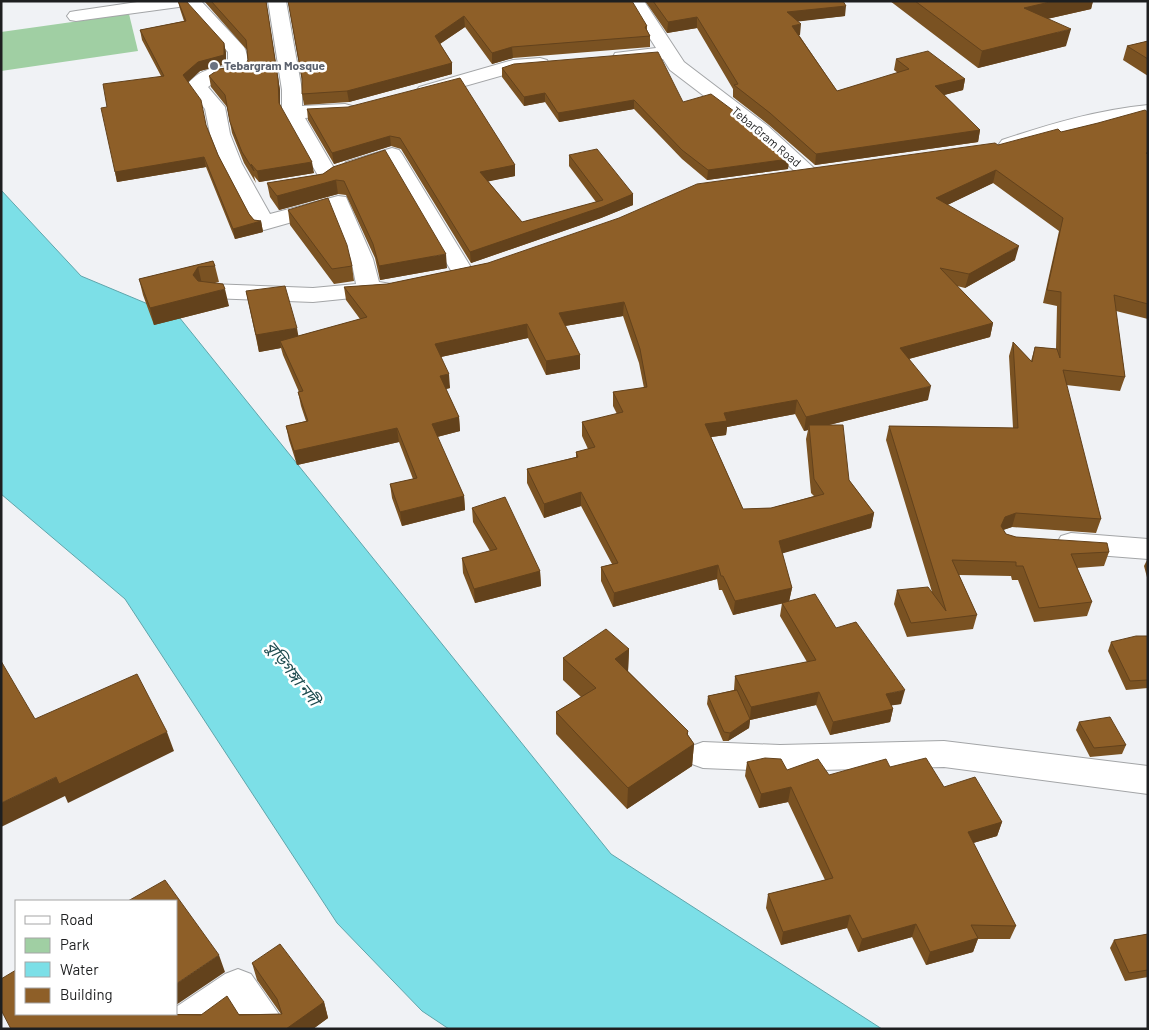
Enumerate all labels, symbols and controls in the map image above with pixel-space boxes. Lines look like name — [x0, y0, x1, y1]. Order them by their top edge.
place label: Tebargram Mosque — [224, 58, 326, 72]
marker: Tebargram Mosque — [208, 60, 220, 72]
street label: TebarGram Road — [729, 103, 804, 169]
water label: বুড়িগঙ্গা নদী — [262, 637, 326, 712]
legend — [15, 900, 178, 1015]
text: Road — [60, 910, 93, 928]
text: Park — [60, 935, 90, 953]
text: Water — [60, 960, 99, 978]
text: Building — [60, 985, 113, 1003]

